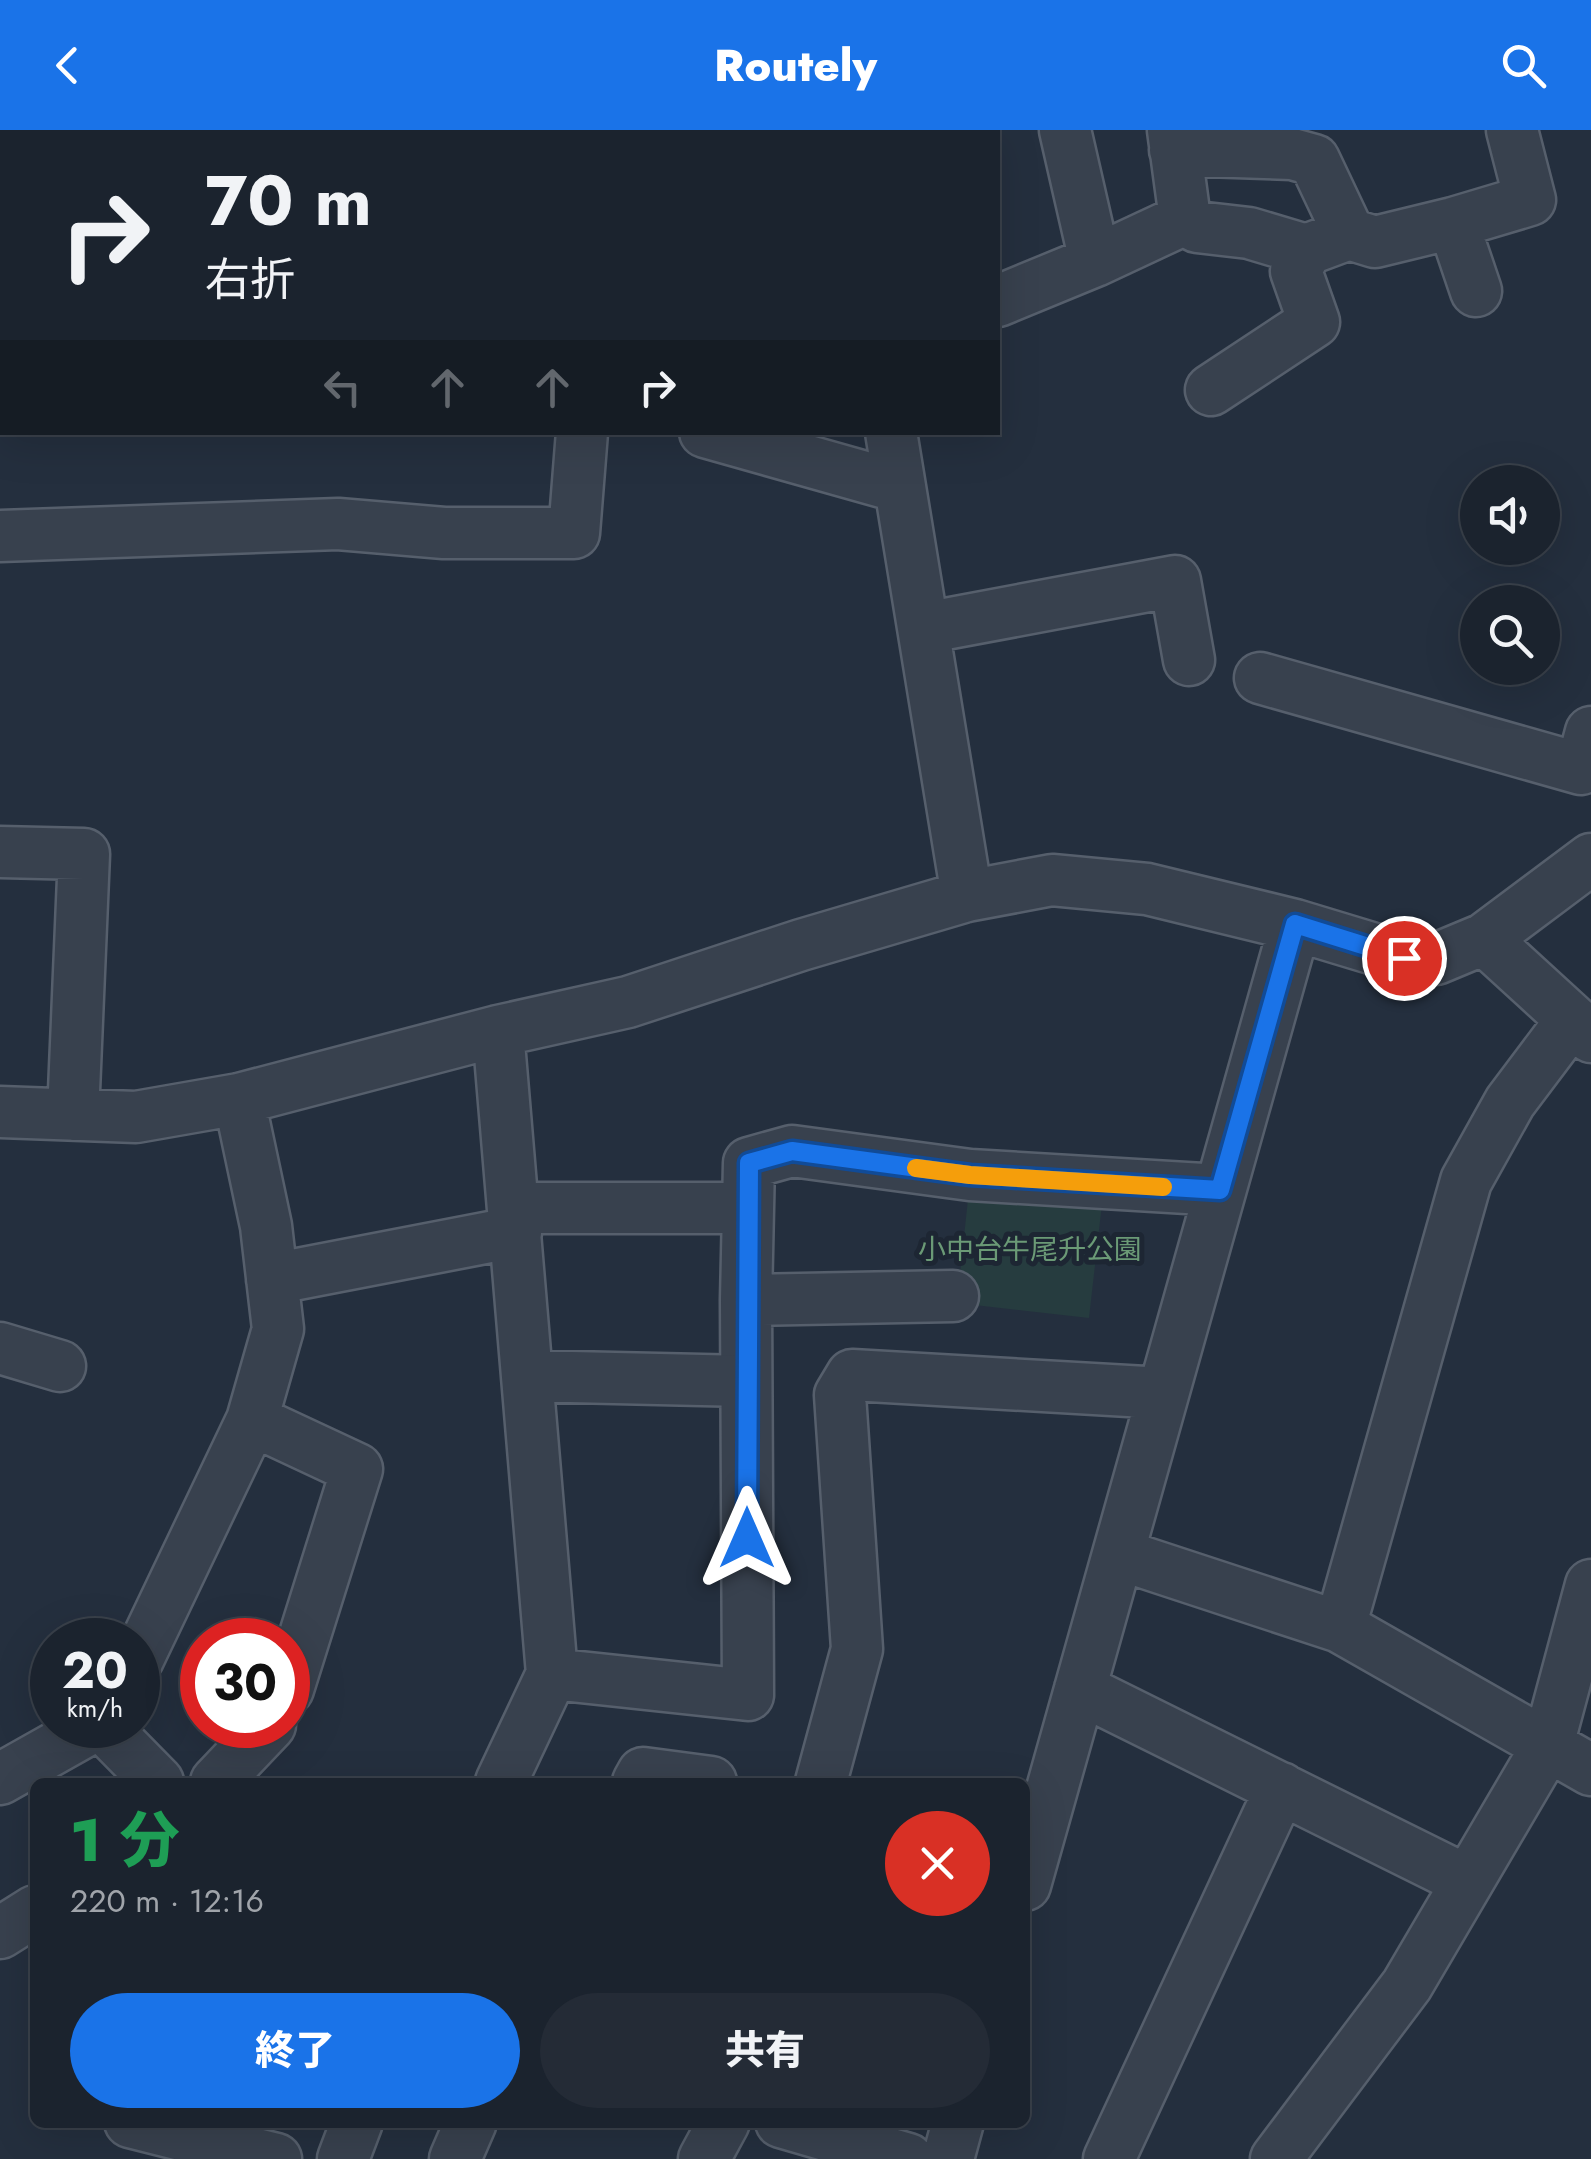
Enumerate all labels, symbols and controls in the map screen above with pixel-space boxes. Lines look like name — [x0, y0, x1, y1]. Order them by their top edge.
text: Routely — [714, 33, 877, 98]
icon: back — [40, 38, 95, 93]
icon: search — [1496, 38, 1551, 93]
text: 70 m — [205, 150, 372, 251]
icon: right — [40, 170, 170, 300]
text: 右折 — [205, 247, 295, 312]
icon: left — [315, 360, 370, 415]
icon: ahead — [420, 360, 475, 415]
icon: ahead — [525, 360, 580, 415]
icon: right — [630, 360, 685, 415]
map controls — [1460, 465, 1560, 685]
button: sound — [1460, 465, 1560, 565]
button: search — [1460, 585, 1560, 685]
pin — [1362, 916, 1447, 1001]
icon: arrive — [1377, 931, 1432, 986]
park label: 小中台牛尾升公園 — [918, 1229, 1142, 1270]
position arrow — [695, 1486, 799, 1590]
speed limit sign: 30 — [180, 1618, 310, 1748]
text: 20 — [62, 1634, 128, 1707]
text: km/h — [67, 1690, 123, 1726]
text: 1 分 — [70, 1797, 180, 1884]
button: close — [885, 1811, 990, 1916]
text: 220 m · 12:16 — [70, 1878, 264, 1924]
button: 終了 — [70, 1993, 520, 2108]
button: 共有 — [540, 1993, 990, 2108]

